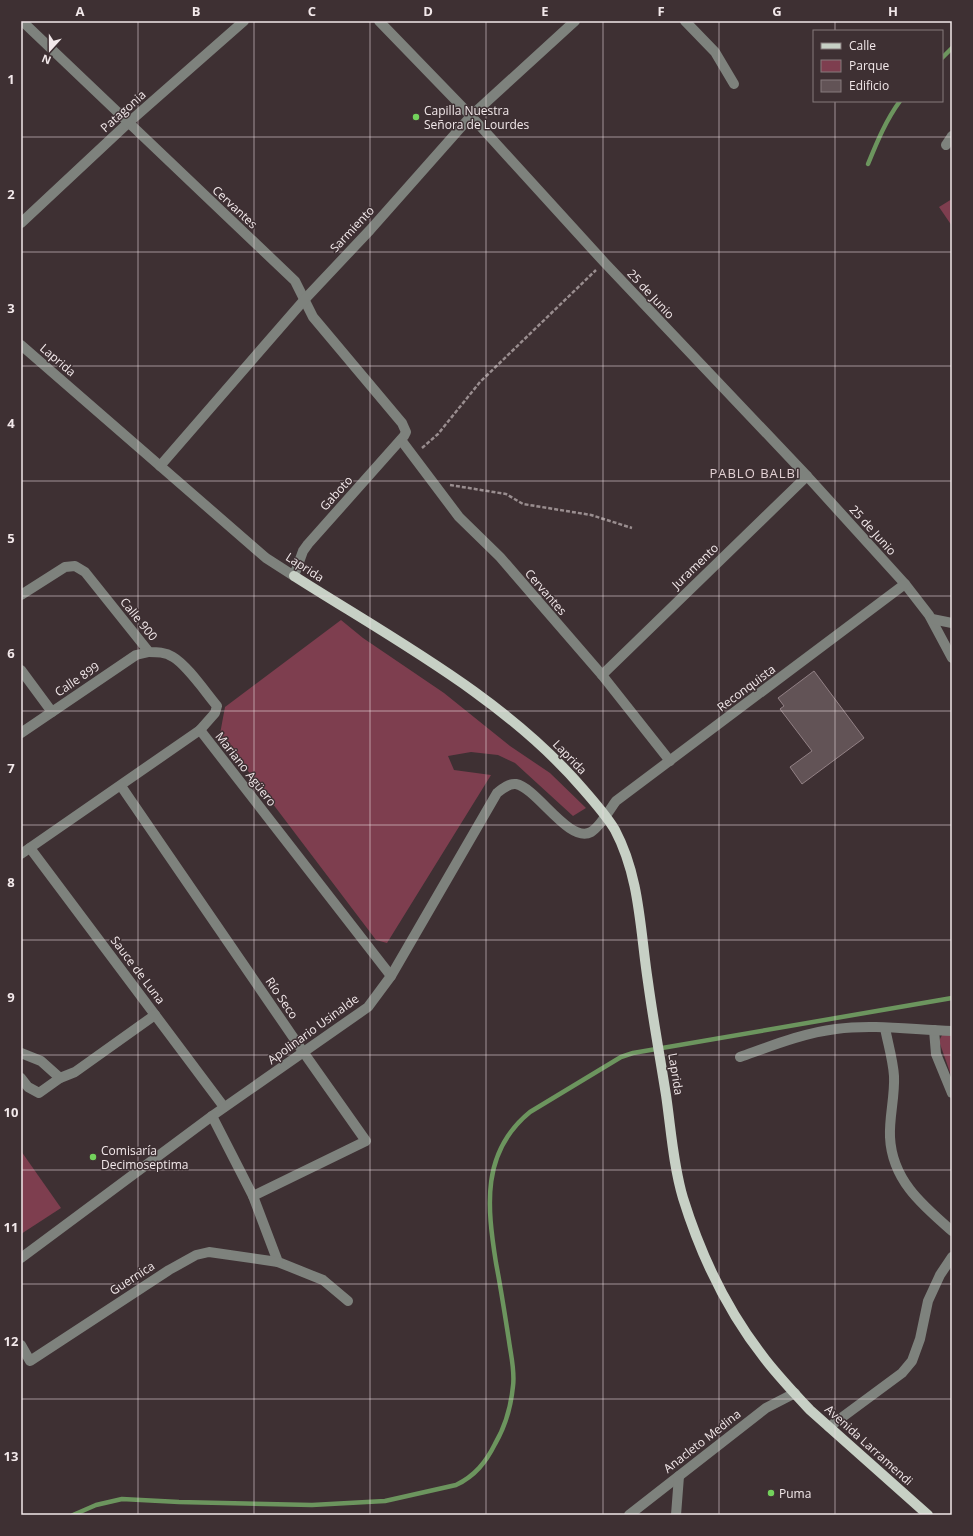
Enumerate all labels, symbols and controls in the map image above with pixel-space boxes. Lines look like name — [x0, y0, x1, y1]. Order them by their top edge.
text: A — [76, 2, 85, 20]
text: B — [192, 2, 201, 20]
text: C — [308, 2, 316, 20]
text: D — [423, 2, 433, 20]
text: E — [541, 2, 549, 20]
text: F — [657, 2, 665, 20]
text: G — [772, 2, 782, 20]
text: H — [888, 2, 898, 20]
north arrow — [30, 30, 70, 70]
legend — [813, 30, 943, 102]
text: Calle — [849, 37, 876, 54]
text: N — [39, 51, 53, 68]
text: Parque — [849, 57, 889, 74]
text: 1 — [7, 70, 15, 88]
text: Edificio — [849, 77, 889, 94]
street label: Patagonia — [97, 86, 149, 136]
place label: Capilla Nuestra Señora de Lourdes — [424, 102, 530, 133]
marker: Capilla Nuestra Señora de Lourdes — [411, 112, 421, 122]
street label: Cervantes — [209, 182, 261, 232]
text: 2 — [7, 185, 15, 203]
street label: Sarmiento — [326, 202, 378, 256]
street label: 25 de Junio — [624, 265, 678, 323]
text: 3 — [7, 299, 15, 317]
street label: Laprida — [36, 340, 80, 380]
text: 4 — [7, 414, 15, 432]
district label: PABLO BALBI — [709, 464, 801, 482]
street label: Gaboto — [316, 472, 356, 514]
street label: 25 de Junio — [846, 501, 900, 559]
text: 5 — [7, 529, 15, 547]
street label: Juramento — [667, 539, 722, 593]
street label: Laprida — [283, 548, 327, 586]
street label: Cervantes — [521, 565, 571, 619]
street label: Calle 900 — [116, 594, 162, 644]
text: 6 — [7, 644, 15, 662]
street label: Calle 899 — [51, 658, 103, 700]
street label: Reconquista — [713, 660, 779, 716]
street label: Mariano Agüero — [212, 728, 280, 810]
street label: Laprida — [549, 736, 591, 778]
text: 7 — [7, 759, 15, 777]
text: 8 — [7, 873, 15, 891]
street label: Sauce de Luna — [107, 933, 169, 1007]
street label: Río Seco — [262, 974, 302, 1022]
text: 9 — [7, 988, 15, 1006]
street label: Apolinario Usinalde — [264, 990, 362, 1068]
street label: Laprida — [664, 1052, 688, 1096]
text: 10 — [4, 1103, 18, 1121]
place label: Comisaría Decimoseptima — [101, 1142, 188, 1173]
marker: Comisaría Decimoseptima — [88, 1152, 98, 1162]
text: 11 — [4, 1218, 18, 1236]
street label: Guernica — [106, 1257, 158, 1299]
text: 12 — [4, 1332, 19, 1350]
street label: Avenida Larramendi — [821, 1401, 917, 1489]
street label: Anacleto Medina — [660, 1405, 744, 1477]
text: 13 — [4, 1447, 18, 1465]
place label: Puma — [779, 1485, 811, 1502]
marker: Puma — [766, 1488, 776, 1498]

